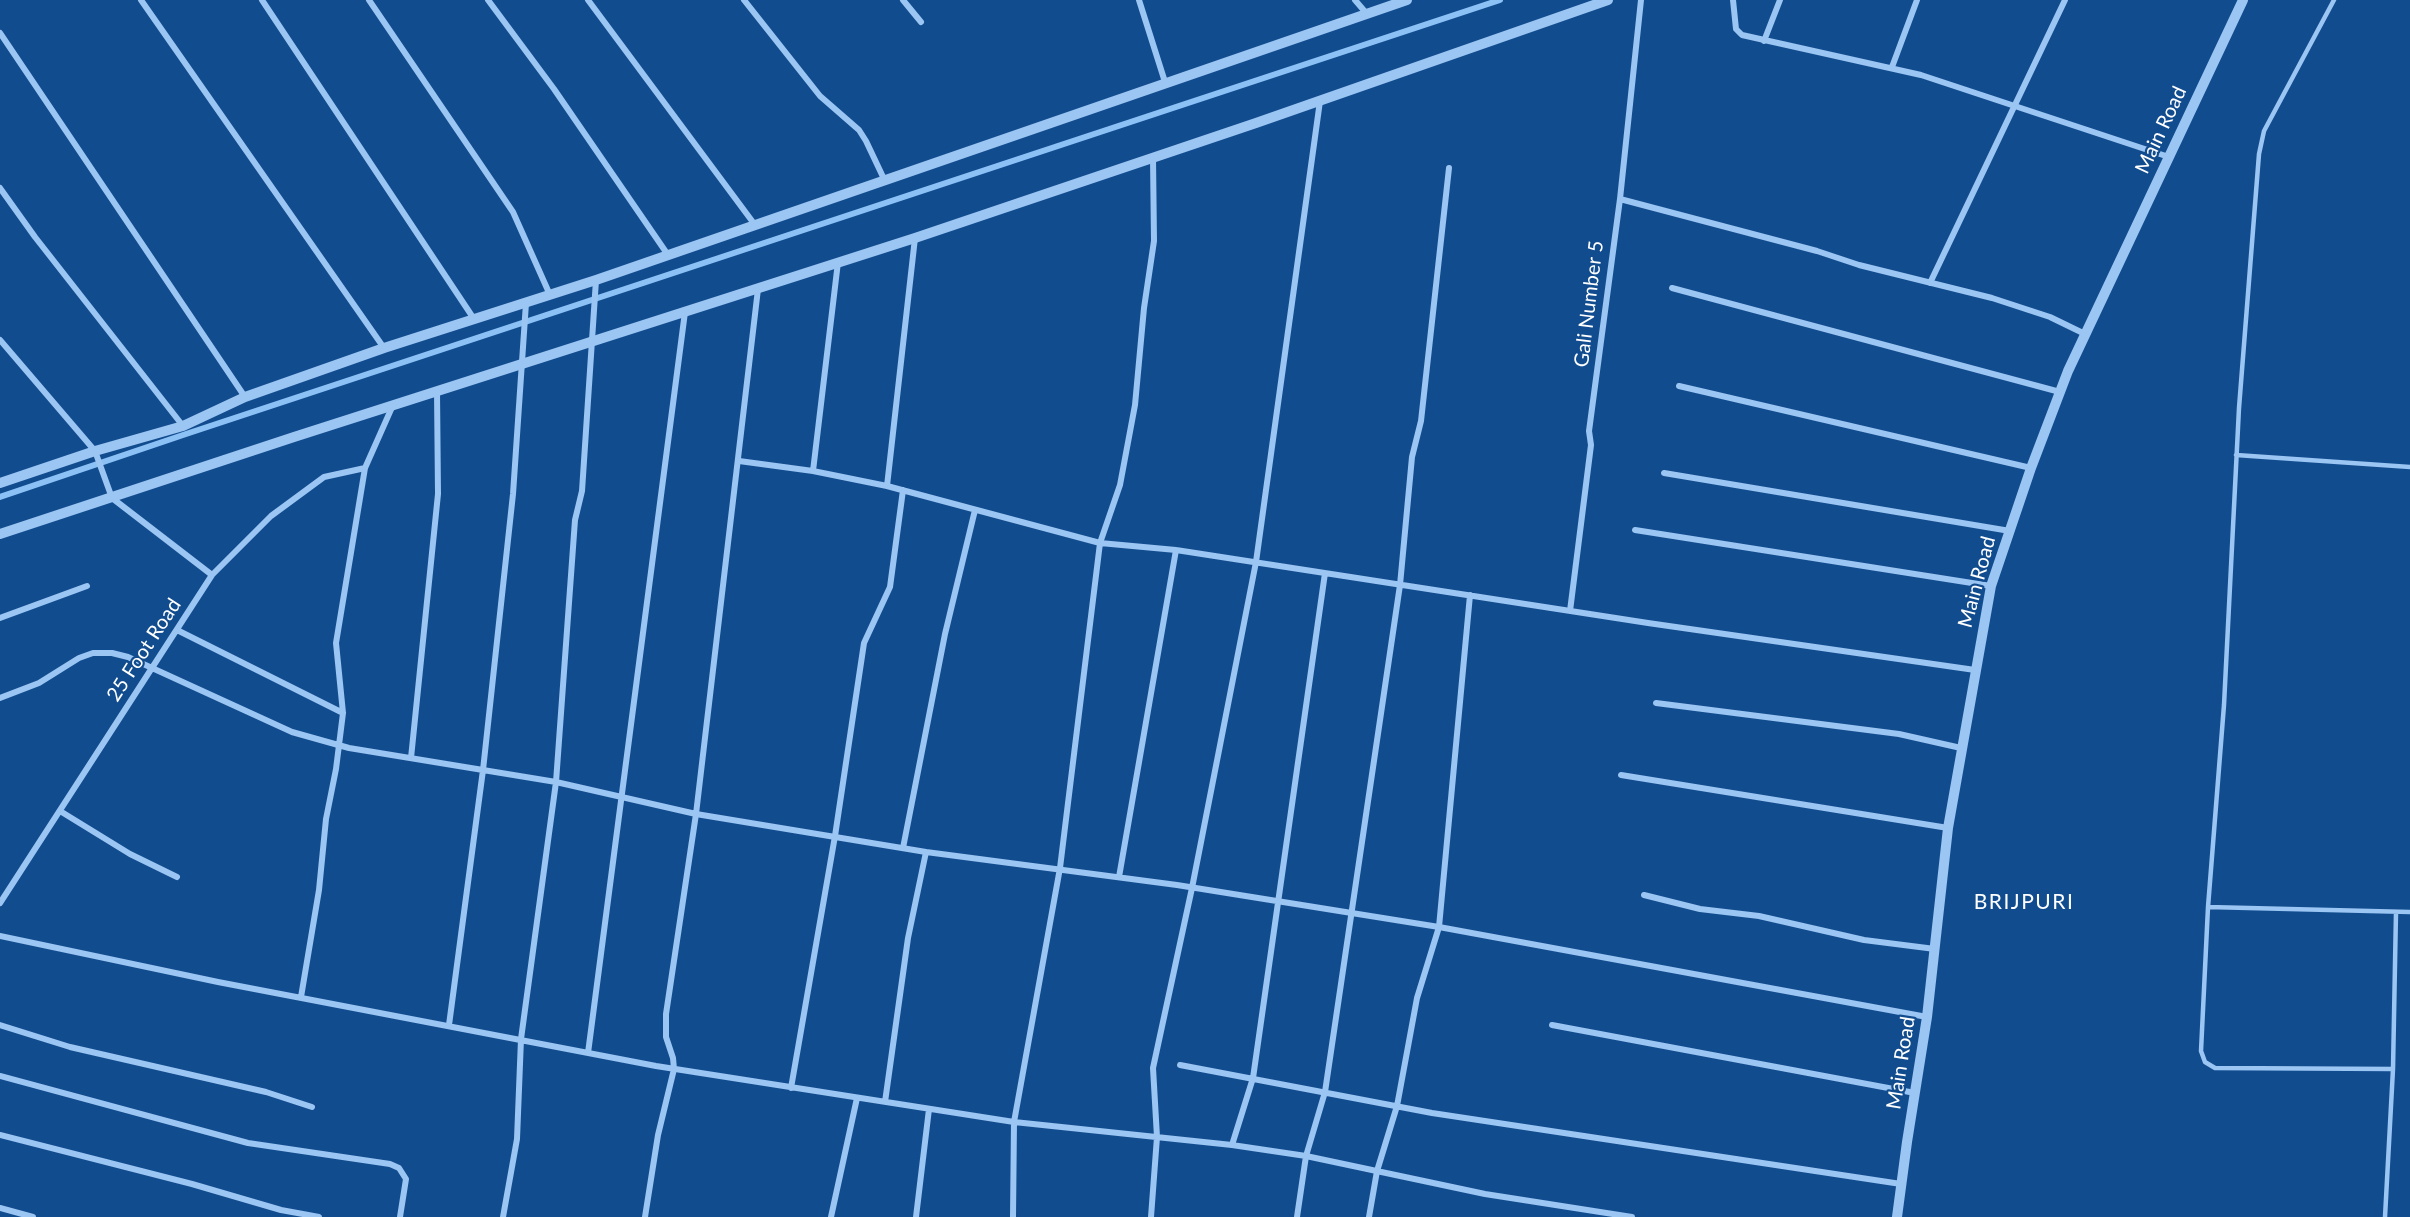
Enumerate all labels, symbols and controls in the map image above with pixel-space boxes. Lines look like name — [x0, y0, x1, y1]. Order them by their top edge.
street label: Main Road — [2130, 82, 2192, 178]
street label: Gali Number 5 — [1569, 239, 1609, 369]
street label: Main Road — [1953, 534, 2001, 630]
street label: 25 Foot Road — [102, 594, 186, 706]
district label: BRIJPURI — [1974, 889, 2074, 915]
street label: Main Road — [1882, 1015, 1920, 1111]

